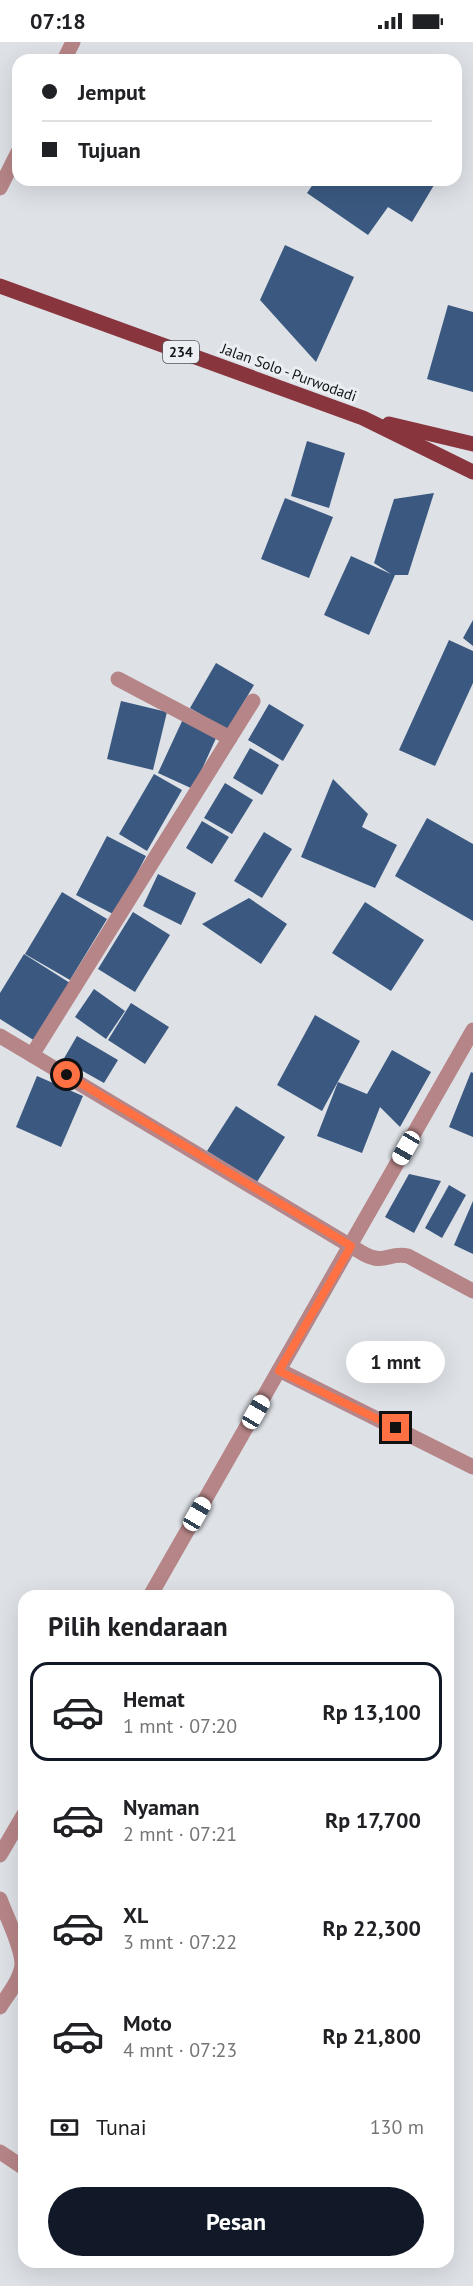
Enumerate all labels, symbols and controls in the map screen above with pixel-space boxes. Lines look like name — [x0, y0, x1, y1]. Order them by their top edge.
text: 07:18 — [30, 7, 86, 35]
text: Jemput — [78, 78, 146, 106]
text: Tujuan — [78, 136, 141, 164]
street label: Jalan Solo - Purwodadi — [218, 338, 359, 405]
road number: 234 — [163, 341, 199, 363]
route start — [53, 1061, 80, 1088]
car — [389, 1128, 423, 1168]
callout: 1 mnt — [346, 1341, 446, 1383]
text: 1 mnt — [370, 1349, 421, 1375]
car — [239, 1392, 273, 1432]
route end — [382, 1414, 409, 1441]
car — [180, 1494, 214, 1534]
text: Pilih kendaraan — [48, 1609, 228, 1643]
icon: car — [51, 1685, 105, 1739]
text: Hemat — [123, 1685, 185, 1713]
text: Rp 13,100 — [322, 1698, 421, 1726]
text: 1 mnt · 07:20 — [123, 1713, 237, 1739]
icon: car — [51, 1793, 105, 1847]
text: Nyaman — [123, 1793, 200, 1821]
text: Rp 17,700 — [325, 1806, 421, 1834]
text: 2 mnt · 07:21 — [123, 1821, 237, 1847]
icon: car — [51, 1901, 105, 1955]
text: XL — [123, 1901, 148, 1929]
text: Rp 22,300 — [322, 1914, 421, 1942]
text: 3 mnt · 07:22 — [123, 1929, 237, 1955]
icon: car — [51, 2009, 105, 2063]
text: Moto — [123, 2009, 172, 2037]
text: Rp 21,800 — [322, 2022, 421, 2050]
text: 4 mnt · 07:23 — [123, 2037, 237, 2063]
icon: cash — [48, 2111, 81, 2144]
text: Tunai — [96, 2113, 147, 2141]
text: 130 m — [370, 2114, 424, 2140]
button: Pesan — [48, 2187, 424, 2256]

